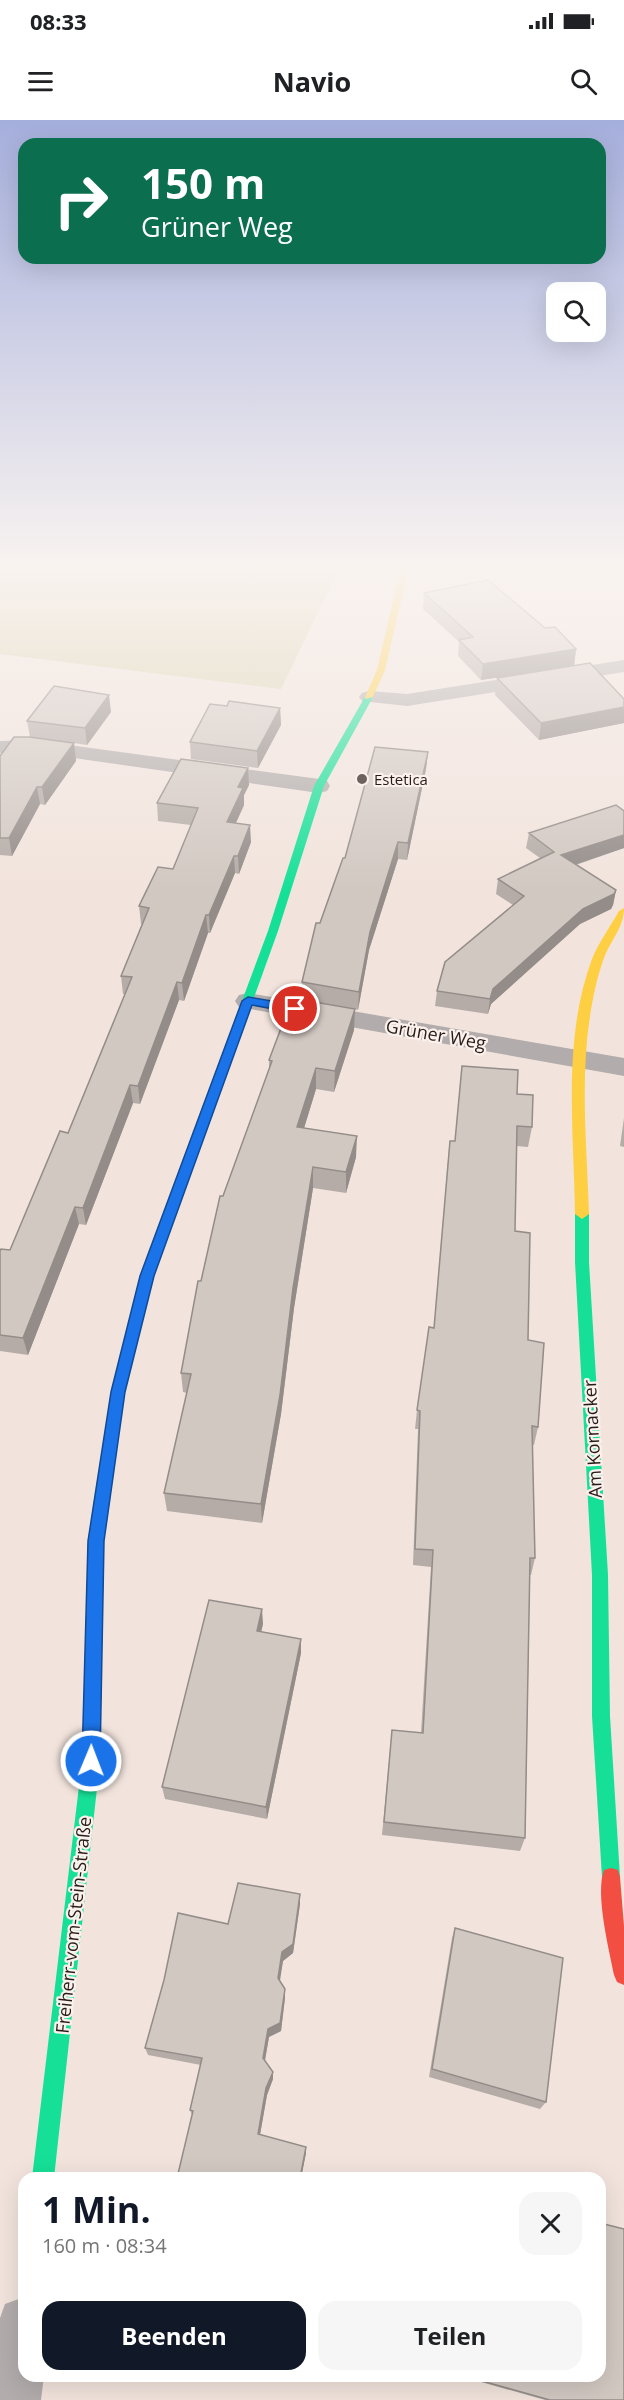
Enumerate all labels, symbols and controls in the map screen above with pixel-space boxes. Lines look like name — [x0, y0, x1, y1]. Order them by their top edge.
text: 08:33 — [30, 6, 87, 36]
text: Navio — [273, 63, 351, 100]
icon: menu — [24, 65, 57, 98]
icon: search — [567, 65, 600, 98]
text: 150 m — [141, 154, 265, 211]
icon: right — [42, 162, 120, 240]
text: Grüner Weg — [141, 208, 293, 245]
map controls — [546, 282, 606, 342]
button: search — [546, 282, 606, 342]
place label: Estetica — [374, 769, 428, 789]
marker: Estetica — [355, 772, 369, 786]
pin — [269, 983, 320, 1034]
icon: arrive — [278, 992, 311, 1025]
street label: Grüner Weg — [384, 1013, 488, 1055]
street label: Am Kornacker — [577, 1379, 607, 1499]
position arrow — [59, 1729, 123, 1793]
street label: Freiherr-vom-Stein-Straße — [50, 1815, 96, 2035]
text: 1 Min. — [42, 2185, 151, 2234]
button: close — [519, 2192, 582, 2255]
text: 160 m · 08:34 — [42, 2232, 167, 2259]
button: Beenden — [42, 2301, 306, 2370]
button: Teilen — [318, 2301, 582, 2370]

